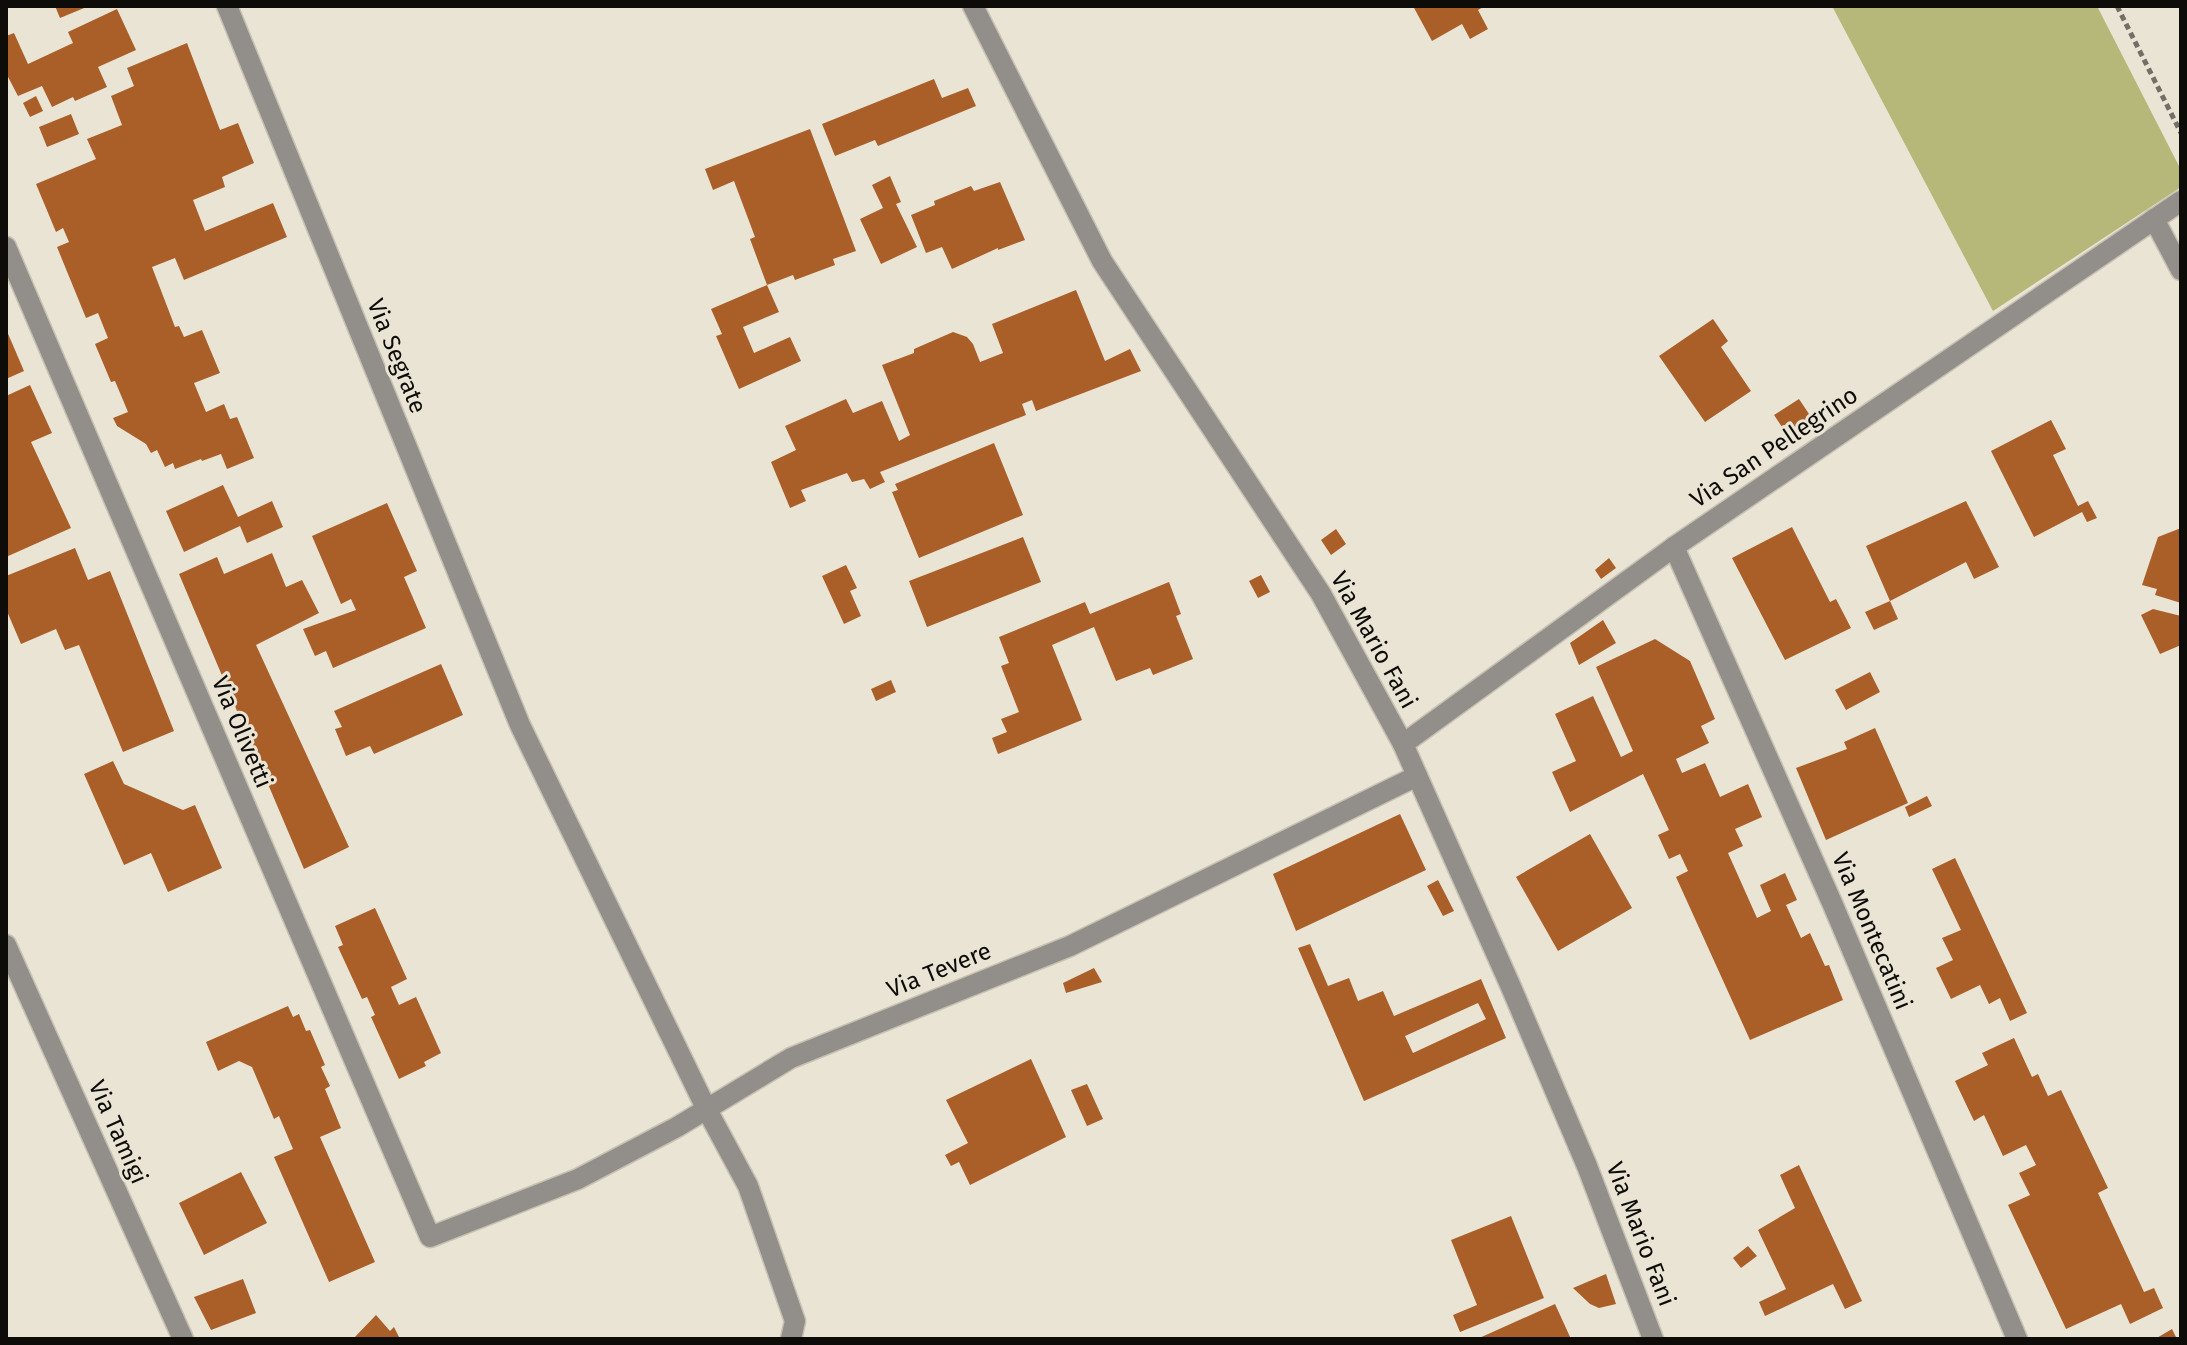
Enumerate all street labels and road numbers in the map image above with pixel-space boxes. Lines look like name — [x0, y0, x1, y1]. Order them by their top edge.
street label: Via Segrate — [361, 295, 433, 417]
street label: Via San Pellegrino — [1685, 381, 1863, 513]
street label: Via Mario Fani — [1325, 567, 1423, 713]
street label: Via Olivetti — [206, 672, 278, 792]
street label: Via Montecatini — [1826, 848, 1918, 1014]
street label: Via Tevere — [883, 936, 995, 1004]
street label: Via Tamigi — [83, 1076, 153, 1188]
street label: Via Mario Fani — [1601, 1158, 1681, 1310]

